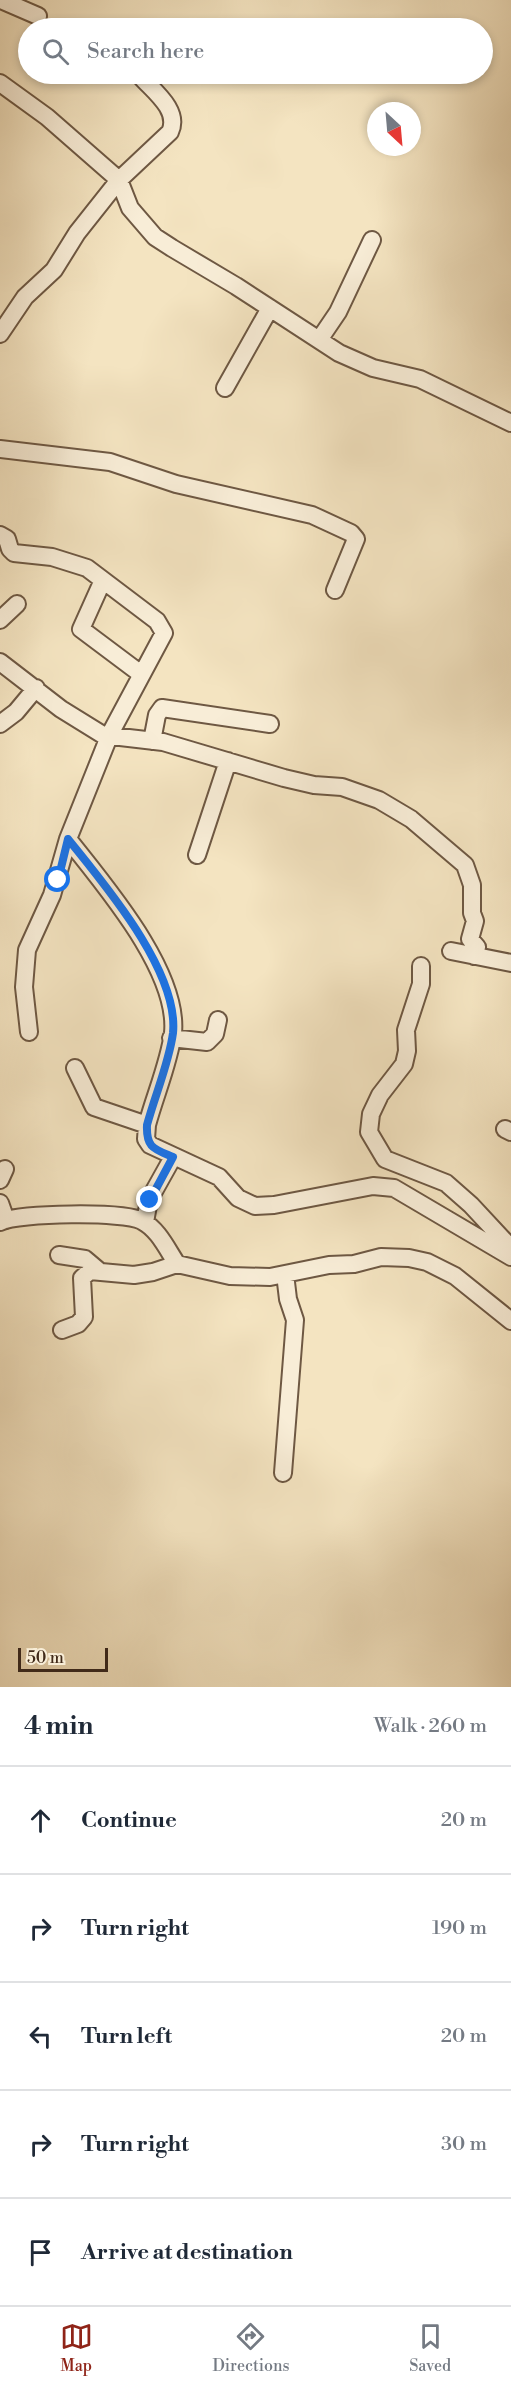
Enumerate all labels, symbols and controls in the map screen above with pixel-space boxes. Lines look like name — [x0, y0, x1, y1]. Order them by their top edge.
search box — [18, 18, 493, 84]
icon: search — [39, 35, 72, 68]
text: Search here — [87, 38, 204, 65]
north arrow — [367, 102, 421, 156]
route start — [44, 866, 70, 892]
route end — [136, 1186, 162, 1212]
scale bar — [18, 1645, 108, 1672]
text: 50 m — [27, 1648, 64, 1668]
text: 4 min — [24, 1710, 94, 1742]
text: Walk · 260 m — [374, 1714, 487, 1739]
icon: ahead — [24, 1804, 57, 1837]
text: Continue — [81, 1807, 177, 1834]
text: 20 m — [441, 1808, 487, 1833]
icon: right — [24, 1912, 57, 1945]
text: Turn right — [81, 1915, 189, 1942]
text: 190 m — [432, 1916, 487, 1941]
icon: left — [24, 2020, 57, 2053]
text: Turn left — [81, 2023, 172, 2050]
text: 20 m — [441, 2024, 487, 2049]
icon: right — [24, 2128, 57, 2161]
text: Turn right — [81, 2131, 189, 2158]
text: 30 m — [441, 2132, 487, 2157]
icon: arrive — [24, 2236, 57, 2269]
text: Arrive at destination — [81, 2239, 293, 2266]
tab: Map — [60, 2320, 93, 2376]
tab: Directions — [212, 2320, 290, 2376]
tab: Saved — [409, 2320, 451, 2376]

